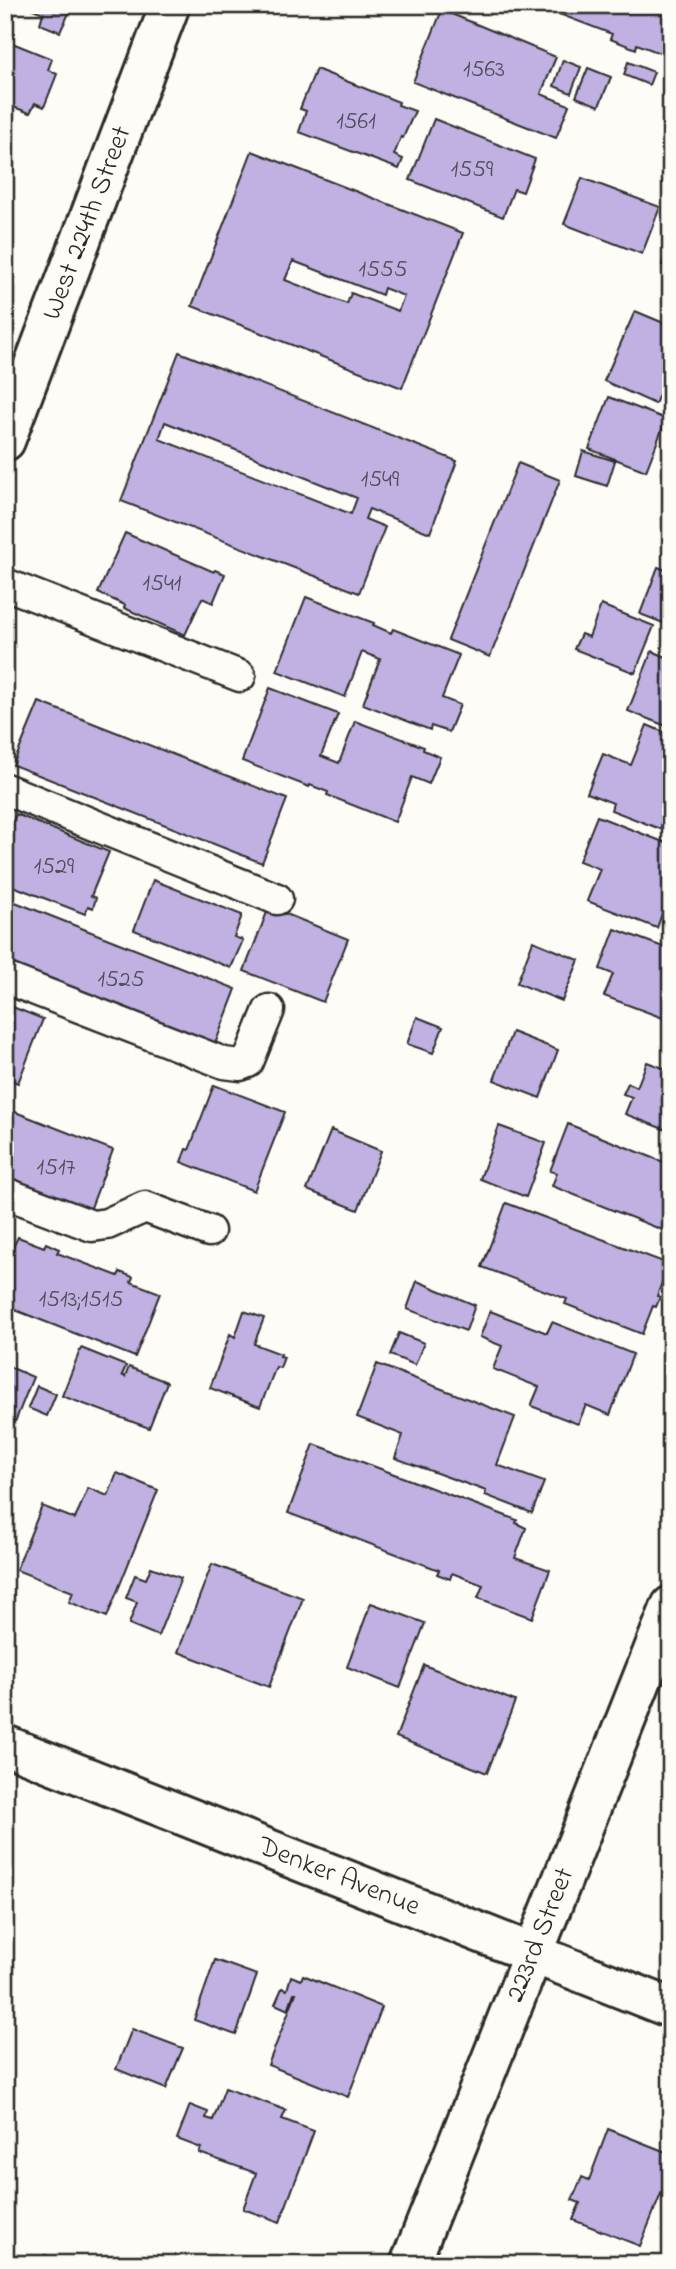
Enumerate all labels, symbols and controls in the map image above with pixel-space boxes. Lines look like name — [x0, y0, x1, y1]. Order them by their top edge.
house number: 1563 — [463, 53, 505, 88]
house number: 1561 — [336, 105, 376, 140]
street label: West 224th Street — [32, 120, 143, 326]
house number: 1559 — [451, 153, 494, 188]
house number: 1555 — [359, 253, 408, 288]
house number: 1549 — [361, 463, 400, 498]
house number: 1541 — [143, 567, 182, 602]
house number: 1529 — [34, 850, 75, 885]
house number: 1525 — [97, 963, 145, 998]
house number: 1517 — [37, 1151, 76, 1186]
house number: 1513;1515 — [39, 1283, 124, 1318]
street label: Denker Avenue — [251, 1826, 426, 1928]
street label: 223rd Street — [495, 1862, 586, 2008]

